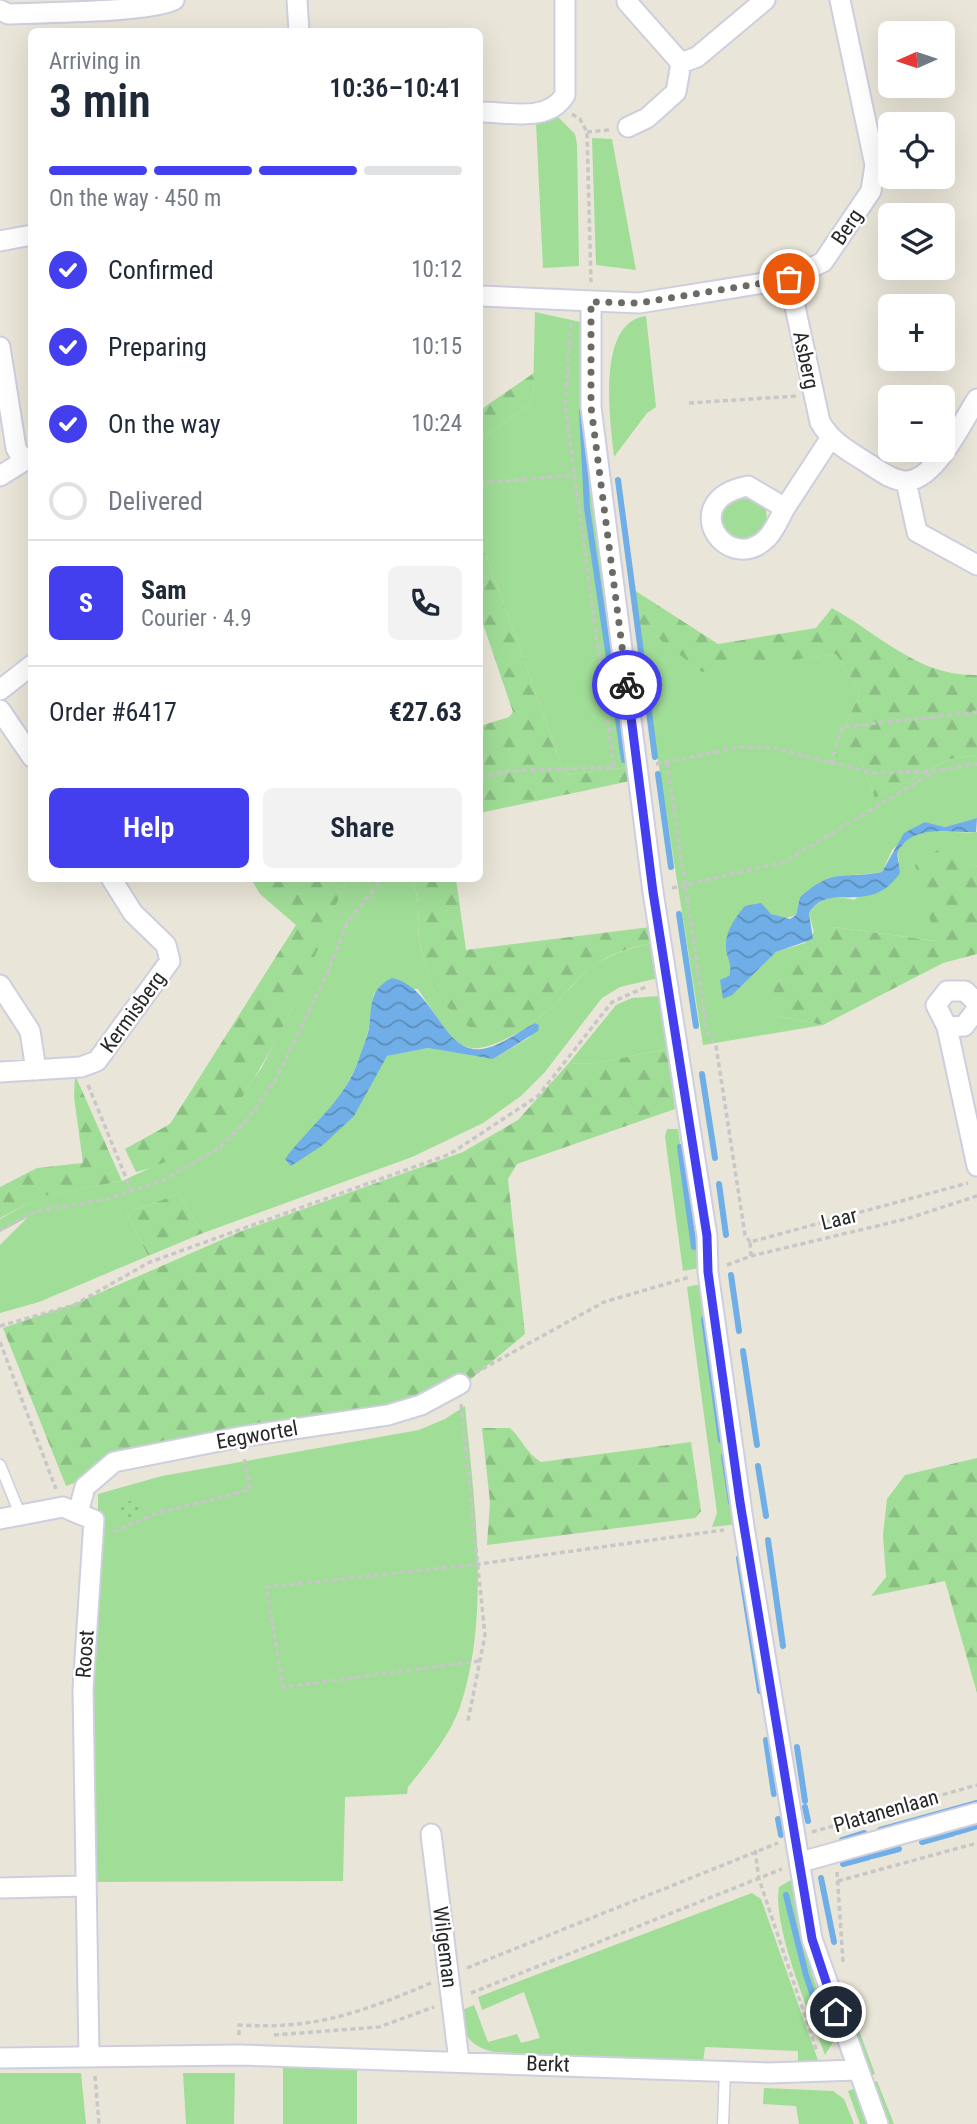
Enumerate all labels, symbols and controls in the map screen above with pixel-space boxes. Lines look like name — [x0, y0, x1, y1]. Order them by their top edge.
north arrow — [878, 21, 956, 98]
map controls — [878, 21, 955, 462]
text: Arriving in — [49, 48, 141, 75]
text: 10:36–10:41 — [329, 73, 462, 103]
text: 3 min — [49, 74, 151, 128]
button: locate — [878, 112, 955, 189]
text: On the way · 450 m — [49, 185, 221, 212]
button: layers — [878, 203, 955, 280]
street label: Berg — [826, 205, 868, 249]
pin — [759, 249, 819, 309]
icon: check — [49, 251, 87, 289]
text: Confirmed — [108, 255, 214, 285]
text: 10:12 — [411, 256, 462, 283]
icon: bag — [770, 260, 808, 298]
button: + — [878, 294, 955, 371]
icon: check — [49, 328, 87, 366]
street label: Asberg — [788, 329, 824, 391]
text: Preparing — [108, 332, 207, 362]
text: 10:15 — [411, 333, 462, 360]
button: − — [878, 385, 955, 462]
icon: check — [49, 405, 87, 443]
text: On the way — [108, 409, 221, 439]
text: 10:24 — [411, 410, 462, 437]
text: Delivered — [108, 486, 203, 516]
button: phone — [388, 566, 462, 640]
text: Sam — [141, 575, 187, 605]
text: S — [79, 588, 93, 618]
text: Courier · 4.9 — [141, 605, 252, 632]
courier — [592, 650, 662, 720]
icon: bike — [608, 666, 646, 704]
text: Order #6417 — [49, 697, 177, 727]
text: €27.63 — [389, 697, 462, 727]
button: Help — [49, 788, 249, 868]
button: Share — [263, 788, 462, 868]
street label: Kermisberg — [96, 967, 170, 1057]
street label: Laar — [818, 1203, 860, 1235]
street label: Eegwortel — [214, 1416, 300, 1454]
street label: Roost — [71, 1629, 99, 1679]
street label: Platanenlaan — [831, 1785, 941, 1837]
street label: Wilgeman — [428, 1905, 462, 1989]
pin — [806, 1982, 866, 2042]
icon: home — [817, 1993, 855, 2031]
street label: Berkt — [526, 2051, 570, 2077]

